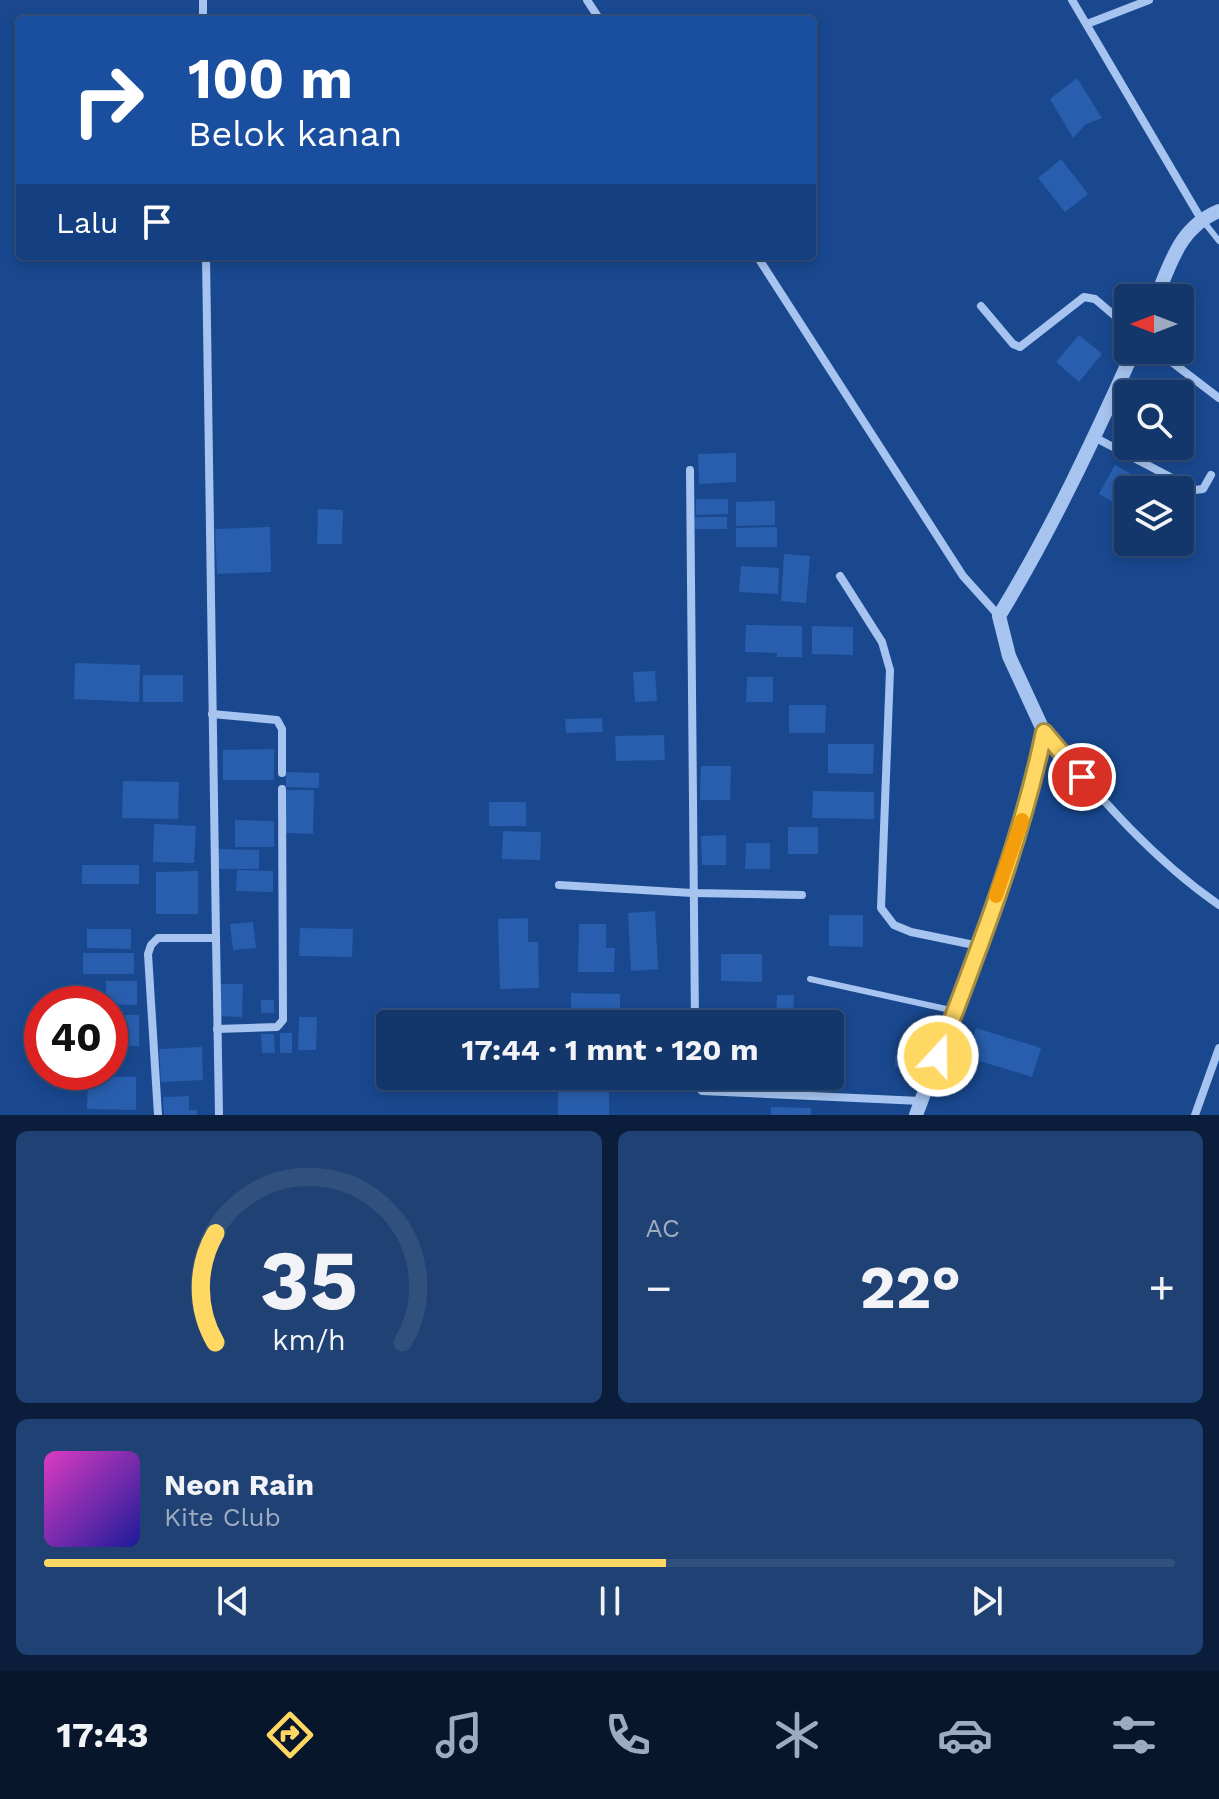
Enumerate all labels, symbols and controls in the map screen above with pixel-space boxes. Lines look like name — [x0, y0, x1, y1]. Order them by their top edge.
text: 100 m — [188, 46, 353, 112]
icon: right — [56, 48, 160, 152]
text: Belok kanan — [188, 113, 402, 155]
icon: arrive — [135, 200, 179, 244]
text: Lalu — [56, 205, 119, 240]
north arrow — [1114, 284, 1194, 364]
map controls — [1114, 284, 1194, 556]
button: search — [1114, 380, 1194, 460]
button: layers — [1114, 476, 1194, 556]
pin — [1048, 743, 1116, 811]
icon: arrive — [1060, 755, 1104, 799]
speed limit sign: 40 — [24, 986, 128, 1090]
position arrow — [896, 1014, 980, 1098]
text: 17:44 · 1 mnt · 120 m — [461, 1032, 759, 1067]
text: AC — [646, 1213, 680, 1243]
text: 35 — [260, 1232, 358, 1329]
text: 22° — [860, 1252, 961, 1323]
text: − — [646, 1262, 672, 1314]
text: + — [1148, 1262, 1175, 1314]
text: km/h — [272, 1323, 346, 1357]
text: Neon Rain — [164, 1467, 314, 1502]
text: Kite Club — [164, 1502, 281, 1532]
icon: previous — [211, 1579, 255, 1623]
icon: pause — [588, 1579, 632, 1623]
icon: next — [965, 1579, 1009, 1623]
icon: directions — [262, 1707, 318, 1763]
icon: music — [431, 1707, 487, 1763]
icon: phone — [600, 1707, 656, 1763]
icon: climate — [769, 1707, 825, 1763]
icon: car — [937, 1707, 993, 1763]
icon: filters — [1106, 1707, 1162, 1763]
text: 17:43 — [56, 1714, 149, 1756]

